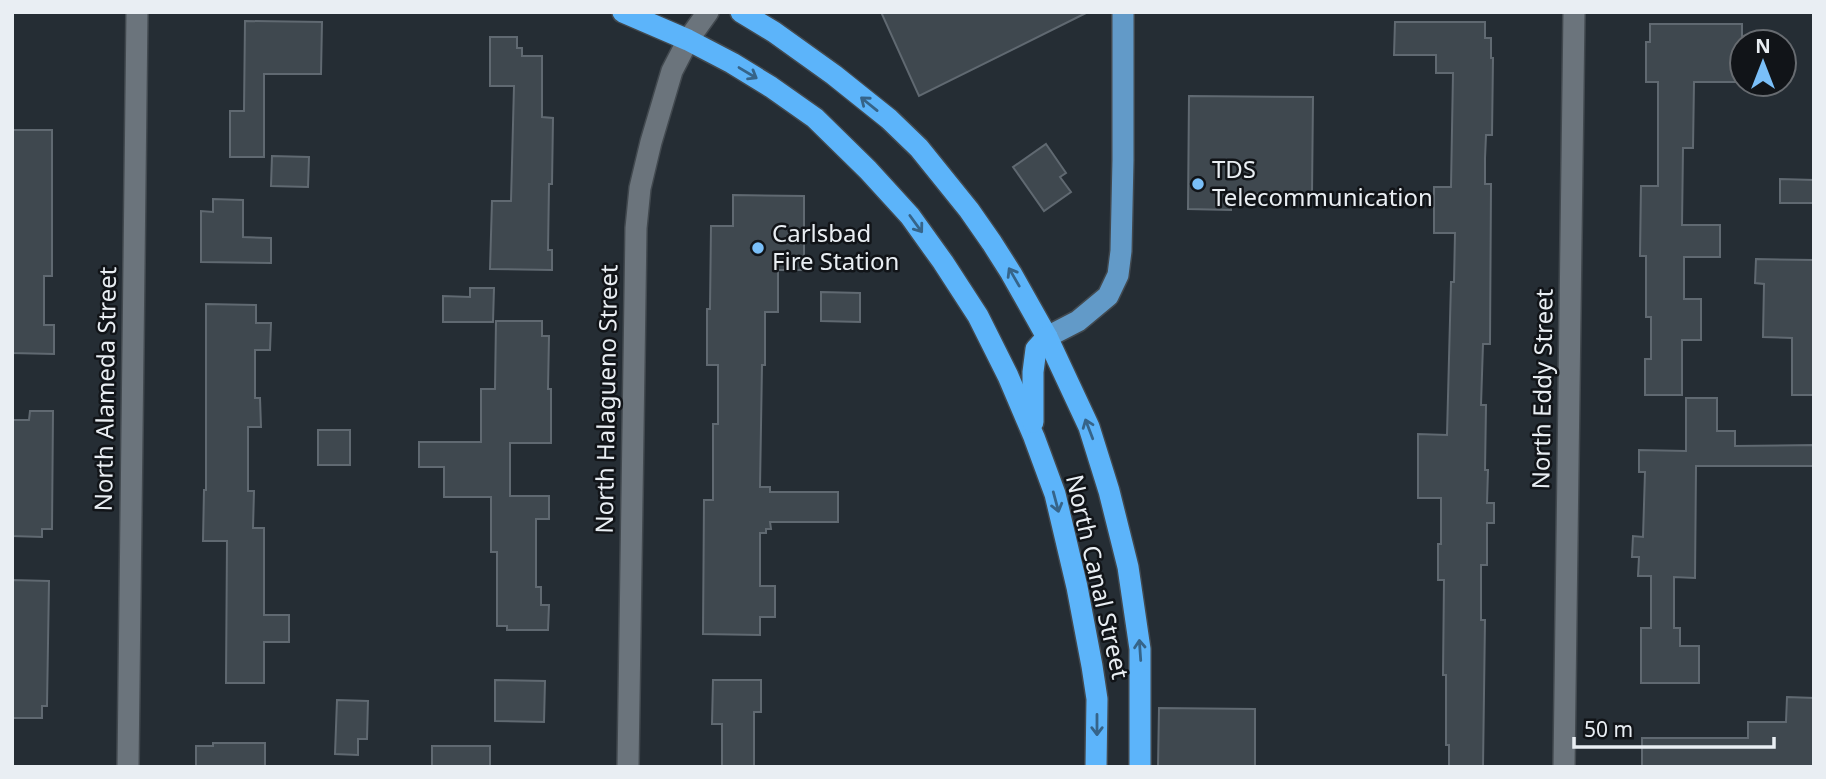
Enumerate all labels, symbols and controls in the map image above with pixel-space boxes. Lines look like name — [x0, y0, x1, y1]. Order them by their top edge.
north arrow — [1728, 28, 1798, 98]
text: N — [1755, 33, 1771, 59]
one-way arrow — [737, 66, 757, 80]
one-way arrow — [860, 96, 879, 111]
place label: TDS Telecommunication — [1212, 152, 1433, 213]
marker: TDS Telecommunication — [1190, 176, 1206, 192]
one-way arrow — [909, 214, 923, 233]
place label: Carlsbad Fire Station — [772, 216, 899, 277]
marker: Carlsbad Fire Station — [750, 240, 766, 256]
street label: North Halagueno Street — [587, 264, 624, 534]
street label: North Alameda Street — [86, 266, 123, 512]
one-way arrow — [1006, 268, 1020, 288]
street label: North Eddy Street — [1523, 288, 1560, 490]
one-way arrow — [1081, 418, 1094, 440]
street label: North Canal Street — [1059, 471, 1138, 682]
one-way arrow — [1051, 490, 1064, 512]
one-way arrow — [1133, 639, 1146, 661]
scale bar — [1574, 706, 1773, 750]
one-way arrow — [1090, 713, 1104, 736]
text: 50 m — [1584, 715, 1633, 743]

